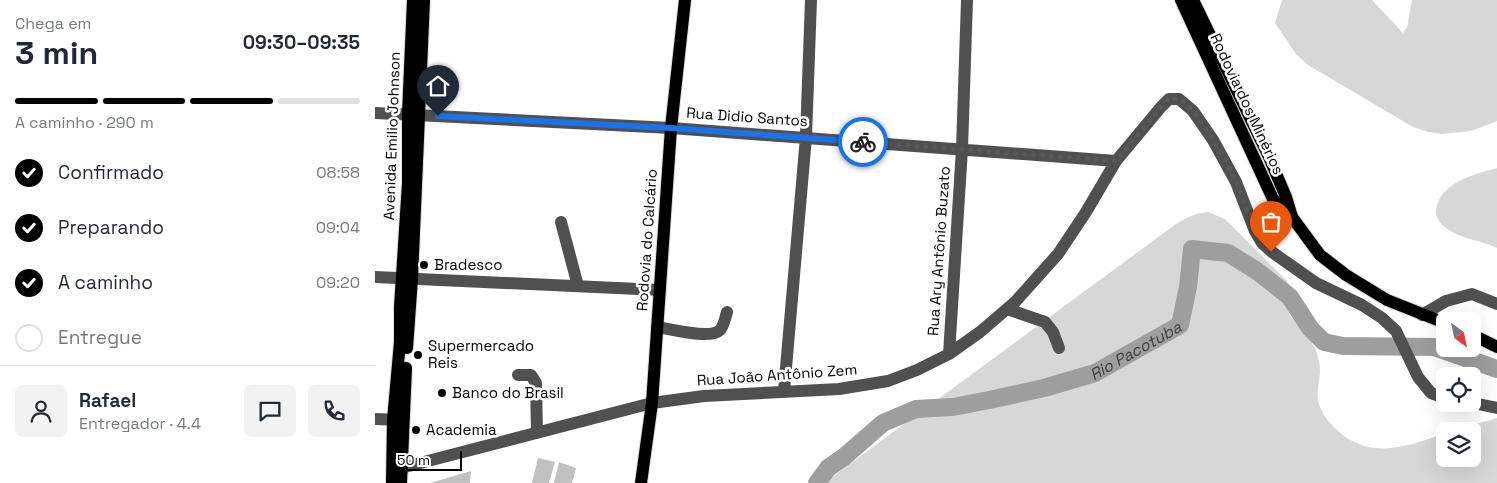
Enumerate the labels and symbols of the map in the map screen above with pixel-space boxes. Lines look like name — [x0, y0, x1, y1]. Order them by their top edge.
street label: Rodovia dos Minérios — [1206, 30, 1289, 177]
street label: Avenida Emilio Johnson — [379, 51, 404, 221]
pin — [417, 65, 459, 116]
street label: Rua Didio Santos — [686, 103, 809, 130]
courier — [838, 117, 888, 167]
street label: Rua Ary Antônio Buzato — [923, 165, 954, 336]
street label: Rodovia do Calcário — [632, 168, 661, 312]
pin — [1250, 201, 1292, 252]
place label: Bradesco — [434, 255, 502, 274]
marker: Bradesco — [418, 259, 430, 271]
north arrow — [1436, 312, 1481, 358]
water label: Rio Pacotuba — [1086, 316, 1186, 385]
place label: Supermercado Reis — [428, 336, 534, 372]
marker: Supermercado Reis — [412, 349, 424, 361]
street label: Rua João Antônio Zem — [696, 359, 858, 390]
place label: Banco do Brasil — [452, 383, 564, 402]
marker: Banco do Brasil — [436, 387, 448, 399]
place label: Academia — [426, 420, 497, 439]
marker: Academia — [410, 424, 422, 436]
scale bar — [390, 448, 463, 471]

